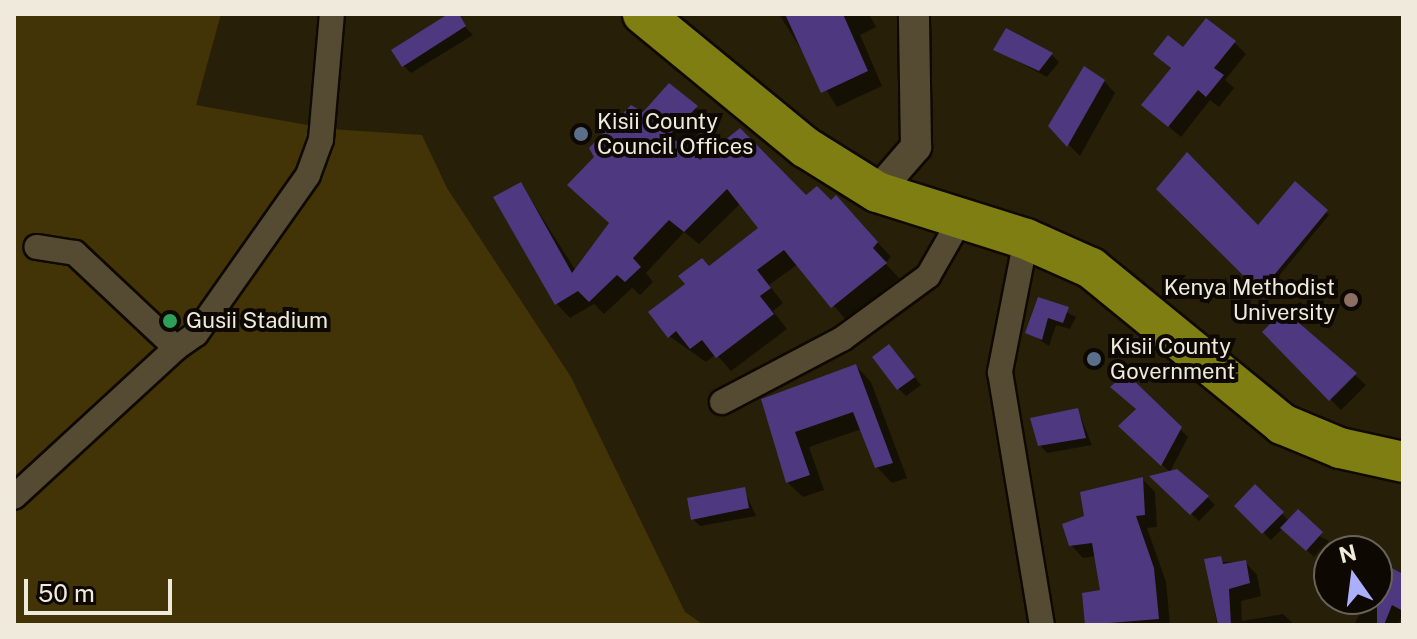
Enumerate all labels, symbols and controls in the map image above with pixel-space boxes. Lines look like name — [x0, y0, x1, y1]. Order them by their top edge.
place label: Kisii County Council Offices — [597, 108, 753, 160]
marker: Kisii County Council Offices — [572, 125, 590, 143]
place label: Kenya Methodist University — [1164, 274, 1335, 326]
marker: Kenya Methodist University — [1342, 291, 1360, 309]
place label: Gusii Stadium — [186, 308, 328, 334]
marker: Gusii Stadium — [161, 312, 179, 330]
place label: Kisii County Government — [1110, 333, 1235, 384]
marker: Kisii County Government — [1085, 350, 1103, 368]
north arrow — [1313, 535, 1393, 615]
text: N — [1336, 539, 1359, 568]
scale bar — [28, 563, 176, 613]
text: 50 m — [38, 579, 95, 607]

